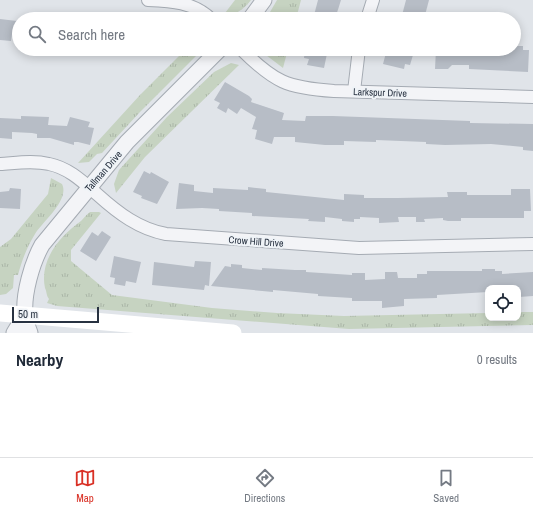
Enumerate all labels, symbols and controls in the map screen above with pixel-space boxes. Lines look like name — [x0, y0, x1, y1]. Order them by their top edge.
search box — [12, 12, 521, 56]
icon: search — [26, 23, 48, 45]
text: Search here — [58, 24, 125, 45]
street label: Larkspur Drive — [353, 85, 408, 100]
street label: Tallman Drive — [82, 148, 125, 195]
street label: Crow Hill Drive — [228, 233, 284, 250]
map controls — [485, 285, 521, 321]
button: locate — [485, 285, 521, 321]
scale bar — [12, 305, 99, 324]
text: 50 m — [18, 307, 38, 321]
text: Nearby — [16, 348, 63, 371]
text: 0 results — [477, 351, 517, 368]
tab: Map — [74, 467, 96, 505]
tab: Directions — [244, 467, 285, 505]
tab: Saved — [433, 467, 459, 505]

